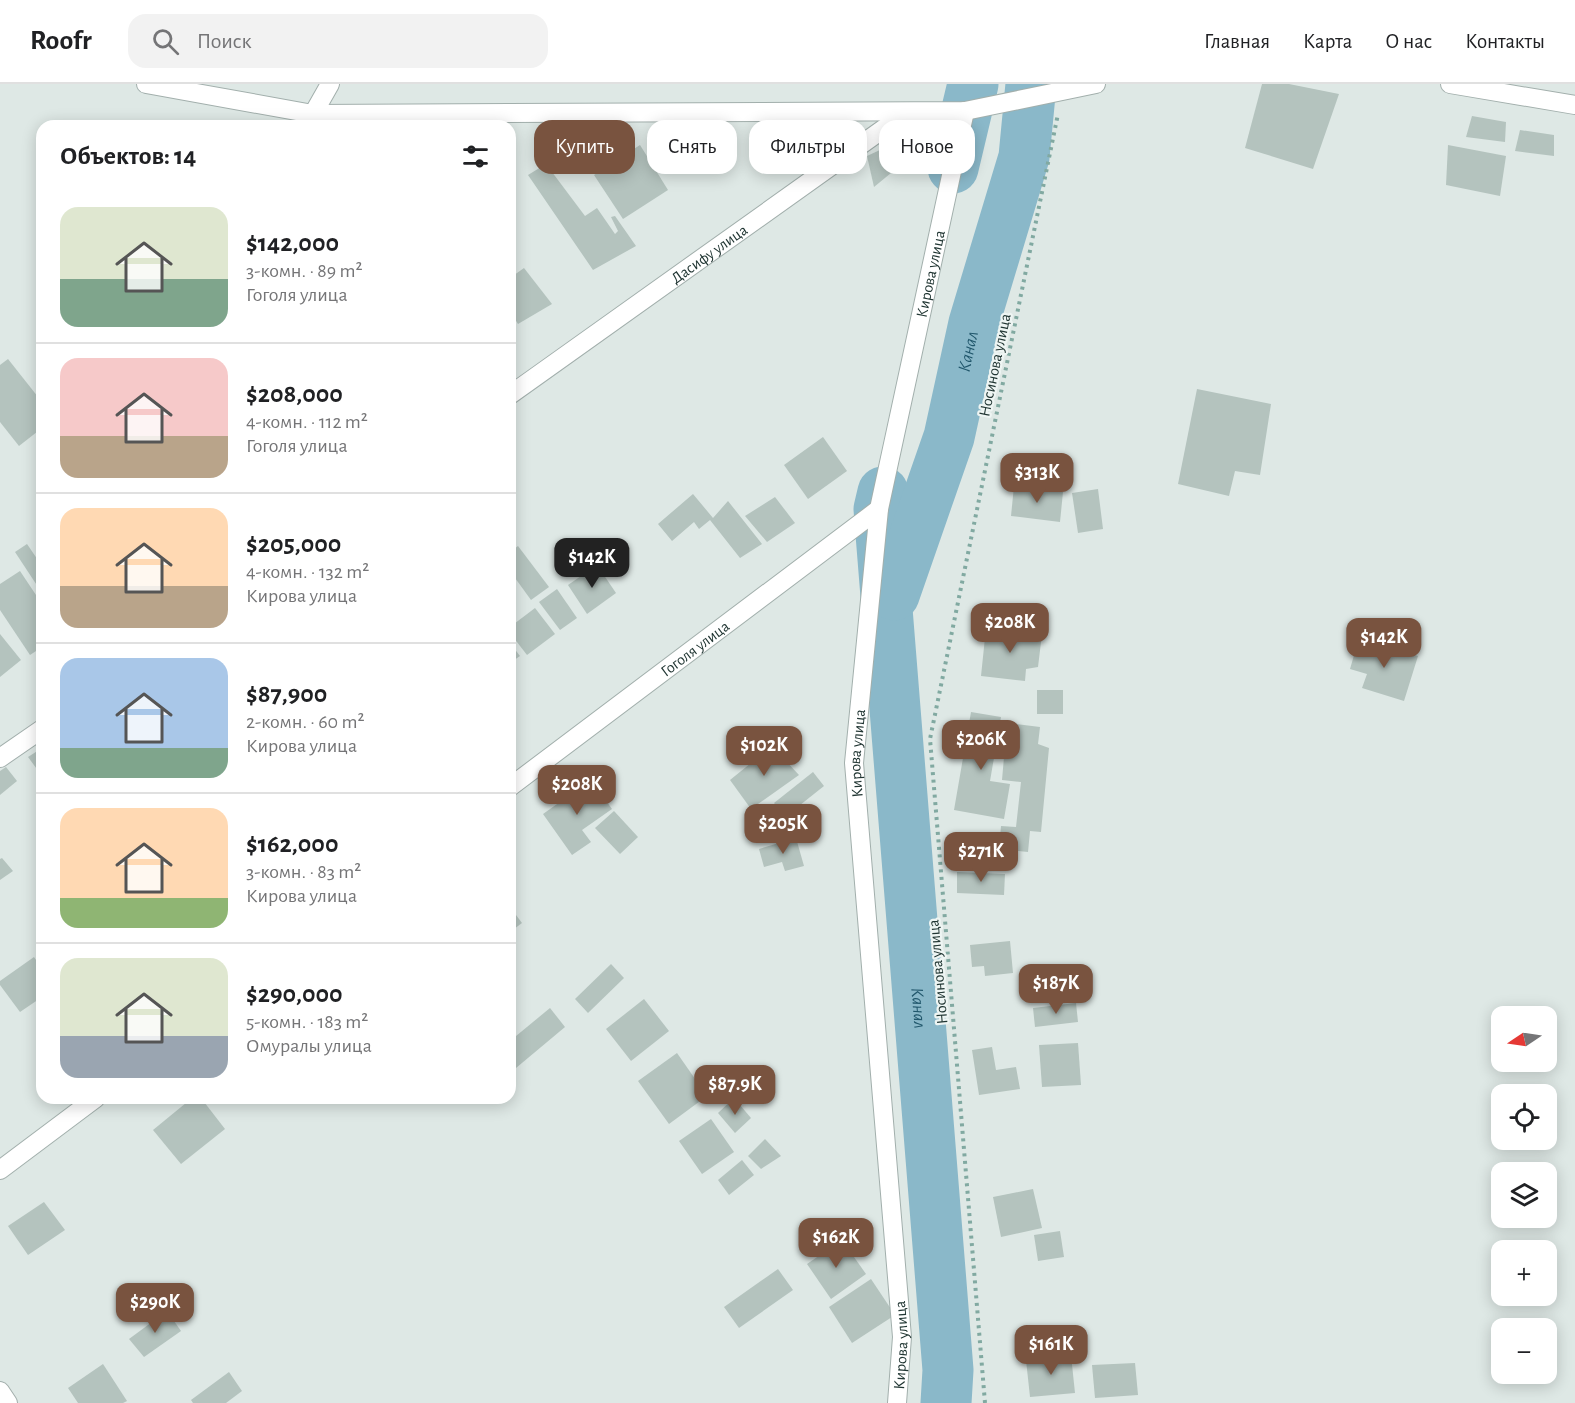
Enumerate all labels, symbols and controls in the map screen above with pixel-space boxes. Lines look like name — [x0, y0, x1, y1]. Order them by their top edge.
search box — [128, 14, 548, 68]
icon: search — [149, 25, 182, 58]
text: Roofr — [30, 27, 92, 55]
text: Поиск — [197, 30, 252, 52]
text: Главная — [1204, 31, 1270, 52]
text: Карта — [1303, 31, 1352, 52]
text: О нас — [1385, 31, 1432, 52]
text: Контакты — [1465, 31, 1545, 52]
chip: Купить — [534, 120, 635, 174]
chip: Снять — [647, 120, 737, 174]
chip: Фильтры — [749, 120, 867, 174]
chip: Новое — [879, 120, 975, 174]
icon: filters — [459, 140, 492, 173]
text: Объектов: 14 — [60, 143, 196, 169]
street label: Дасифу улица — [668, 222, 750, 287]
street label: Кирова улица — [914, 229, 948, 319]
text: $142,000 — [246, 230, 339, 256]
icon: home — [108, 231, 180, 303]
text: 3-комн. · 89 m² — [246, 261, 362, 281]
text: Гоголя улица — [246, 285, 348, 305]
street label: Носинова улица — [976, 312, 1015, 418]
water label: Канал — [956, 330, 982, 374]
text: $208,000 — [246, 381, 343, 407]
icon: home — [108, 382, 180, 454]
text: 4-комн. · 112 m² — [246, 412, 368, 432]
text: Гоголя улица — [246, 436, 348, 456]
pin: $313K — [995, 453, 1079, 504]
text: $313K — [1014, 462, 1060, 482]
text: $205,000 — [246, 531, 341, 557]
icon: home — [108, 532, 180, 604]
pin: $142K — [550, 538, 634, 589]
text: $142K — [568, 547, 616, 567]
text: 4-комн. · 132 m² — [246, 562, 369, 582]
text: Кирова улица — [246, 586, 357, 606]
pin: $208K — [968, 603, 1052, 654]
text: $208K — [985, 612, 1035, 632]
street label: Гоголя улица — [658, 618, 732, 680]
pin: $142K — [1342, 618, 1426, 669]
text: $142K — [1360, 627, 1408, 647]
text: $87,900 — [246, 681, 327, 707]
icon: home — [108, 682, 180, 754]
street label: Кирова улица — [847, 708, 868, 798]
text: 2-комн. · 60 m² — [246, 712, 364, 732]
pin: $206K — [939, 720, 1023, 771]
pin: $102K — [722, 726, 806, 777]
text: $206K — [956, 729, 1006, 749]
text: $102K — [740, 735, 788, 755]
text: Кирова улица — [246, 736, 357, 756]
pin: $208K — [535, 765, 619, 816]
text: $208K — [552, 774, 602, 794]
pin: $205K — [741, 804, 825, 855]
text: $205K — [758, 813, 808, 833]
text: $162,000 — [246, 831, 338, 857]
icon: home — [108, 832, 180, 904]
pin: $271K — [939, 832, 1023, 883]
text: $271K — [958, 841, 1004, 861]
text: 3-комн. · 83 m² — [246, 862, 361, 882]
text: Кирова улица — [246, 886, 357, 906]
street label: Носинова улица — [925, 919, 952, 1025]
pin: $187K — [1014, 964, 1098, 1015]
text: $187K — [1033, 973, 1079, 993]
text: $290,000 — [246, 981, 343, 1007]
icon: home — [108, 982, 180, 1054]
water label: Канал — [907, 987, 929, 1029]
north arrow — [1491, 1006, 1557, 1072]
map controls — [1491, 1006, 1557, 1384]
text: 5-комн. · 183 m² — [246, 1012, 368, 1032]
text: Омуралы улица — [246, 1036, 372, 1056]
pin: $87.9K — [686, 1065, 784, 1116]
text: $87.9K — [708, 1074, 762, 1094]
button: locate — [1491, 1084, 1557, 1150]
button: layers — [1491, 1162, 1557, 1228]
pin: $162K — [794, 1218, 878, 1269]
text: $162K — [813, 1227, 859, 1247]
button: + — [1491, 1240, 1557, 1306]
pin: $290K — [113, 1283, 197, 1334]
text: $290K — [130, 1292, 180, 1312]
street label: Кирова улица — [891, 1300, 912, 1390]
button: − — [1491, 1318, 1557, 1384]
pin: $161K — [1009, 1325, 1093, 1376]
text: $161K — [1029, 1334, 1073, 1354]

